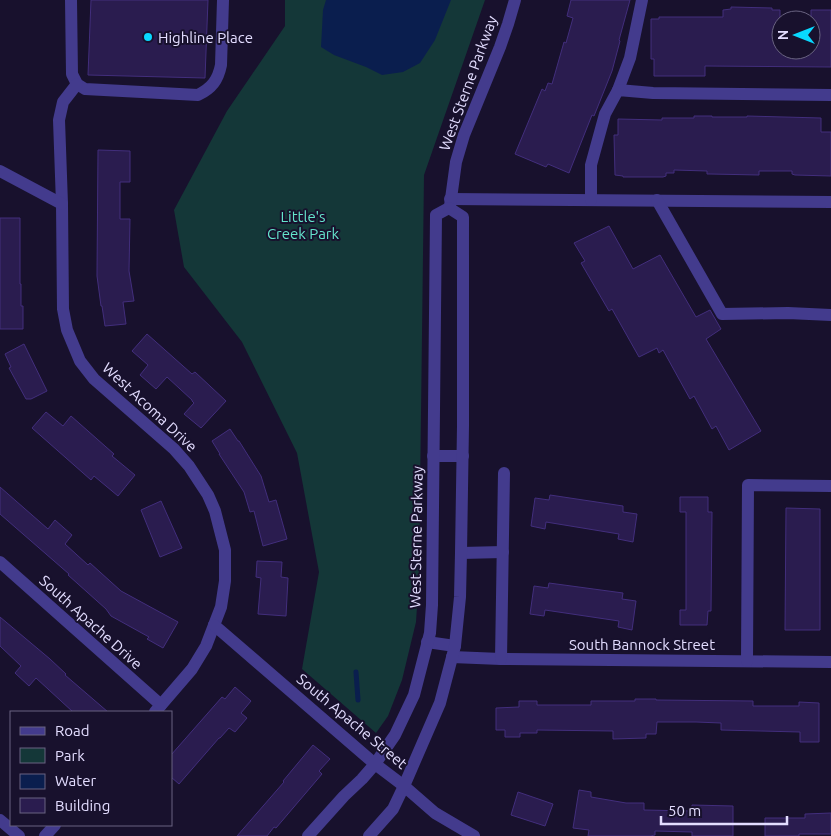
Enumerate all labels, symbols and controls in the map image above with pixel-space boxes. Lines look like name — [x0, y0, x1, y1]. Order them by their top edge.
north arrow — [771, 10, 821, 60]
street label: West Sterne Parkway — [436, 13, 500, 153]
place label: Highline Place — [158, 29, 253, 46]
text: N — [775, 30, 791, 40]
marker: Highline Place — [142, 31, 154, 43]
park label: Little's Creek Park — [267, 208, 340, 242]
street label: West Acoma Drive — [99, 359, 201, 455]
street label: West Sterne Parkway — [406, 466, 426, 608]
street label: South Apache Drive — [36, 572, 146, 672]
street label: South Bannock Street — [569, 636, 715, 653]
street label: South Apache Street — [293, 670, 411, 772]
legend — [10, 711, 172, 826]
text: Road — [55, 722, 90, 739]
text: Park — [55, 747, 85, 764]
text: Water — [55, 772, 96, 789]
scale bar — [661, 794, 787, 826]
text: Building — [55, 797, 110, 814]
text: 50 m — [668, 802, 701, 819]

